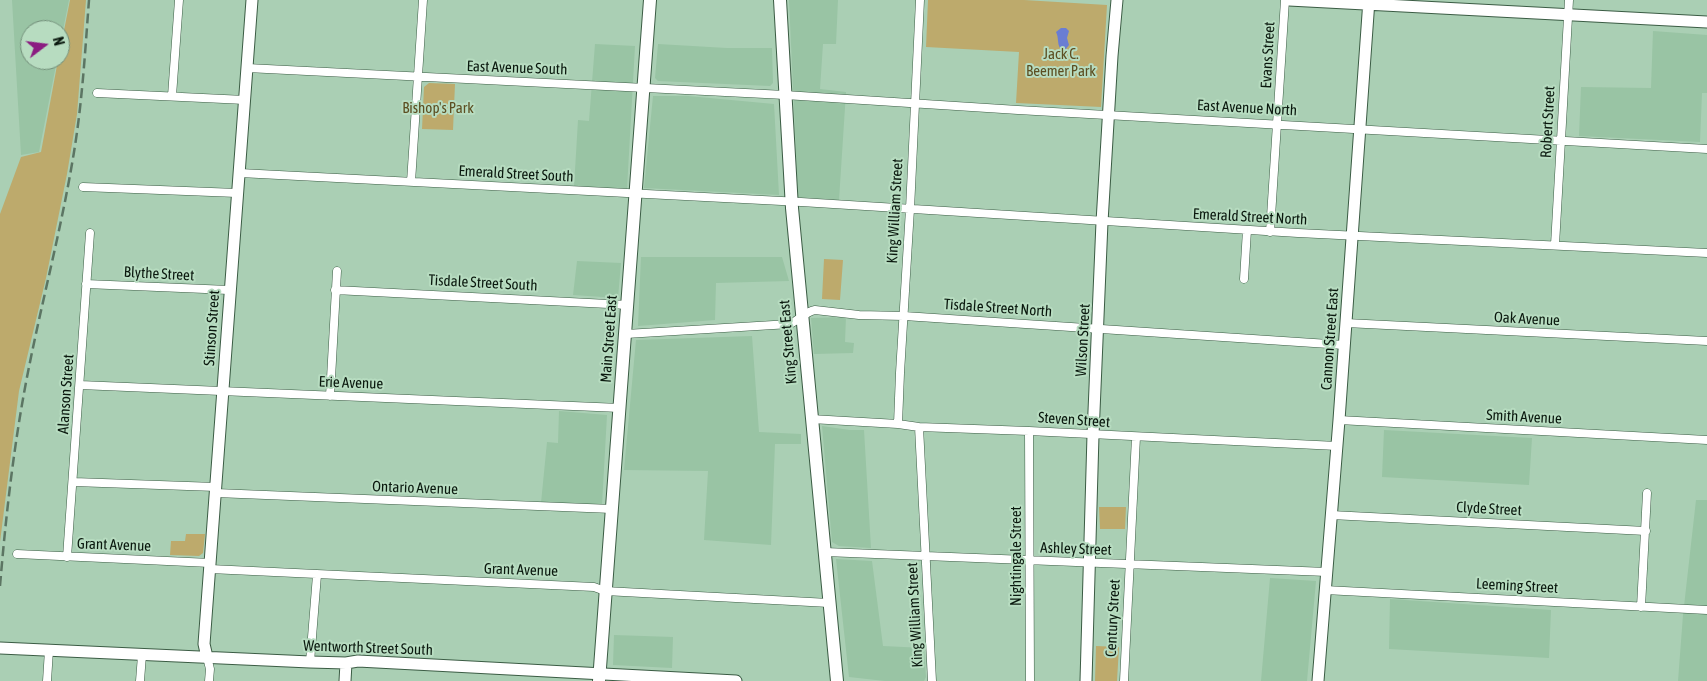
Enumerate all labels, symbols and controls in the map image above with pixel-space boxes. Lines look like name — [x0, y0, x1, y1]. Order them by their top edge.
north arrow — [20, 20, 70, 70]
street label: Evans Street — [1257, 21, 1279, 89]
text: N — [50, 35, 67, 47]
park label: Jack C. Beemer Park — [1026, 45, 1096, 80]
street label: East Avenue South — [466, 57, 568, 79]
street label: Robert Street — [1537, 86, 1559, 158]
street label: East Avenue North — [1196, 96, 1298, 120]
park label: Bishop's Park — [402, 99, 474, 117]
street label: King William Street — [883, 158, 907, 264]
street label: Emerald Street South — [458, 162, 574, 186]
street label: Emerald Street North — [1192, 205, 1308, 229]
street label: Blythe Street — [123, 263, 195, 285]
street label: Tisdale Street South — [428, 271, 538, 295]
street label: Cannon Street East — [1317, 287, 1343, 391]
street label: Stinson Street — [200, 289, 224, 367]
street label: Main Street East — [597, 295, 621, 383]
street label: Tisdale Street North — [943, 295, 1053, 321]
street label: King Street East — [775, 299, 801, 385]
street label: Wilson Street — [1072, 303, 1094, 377]
street label: Oak Avenue — [1494, 308, 1560, 330]
street label: Alanson Street — [54, 353, 78, 435]
street label: Erie Avenue — [318, 373, 384, 393]
street label: Smith Avenue — [1486, 406, 1562, 428]
street label: Steven Street — [1037, 409, 1111, 431]
street label: Ontario Avenue — [372, 478, 458, 498]
street label: Clyde Street — [1456, 498, 1522, 520]
street label: Nightingale Street — [1007, 506, 1025, 606]
street label: Grant Avenue — [77, 535, 151, 555]
street label: Ashley Street — [1040, 539, 1112, 559]
street label: Grant Avenue — [484, 560, 558, 580]
street label: King William Street — [903, 562, 927, 668]
street label: Leeming Street — [1475, 575, 1559, 597]
street label: Century Street — [1102, 579, 1124, 657]
street label: Wentworth Street South — [303, 637, 433, 659]

